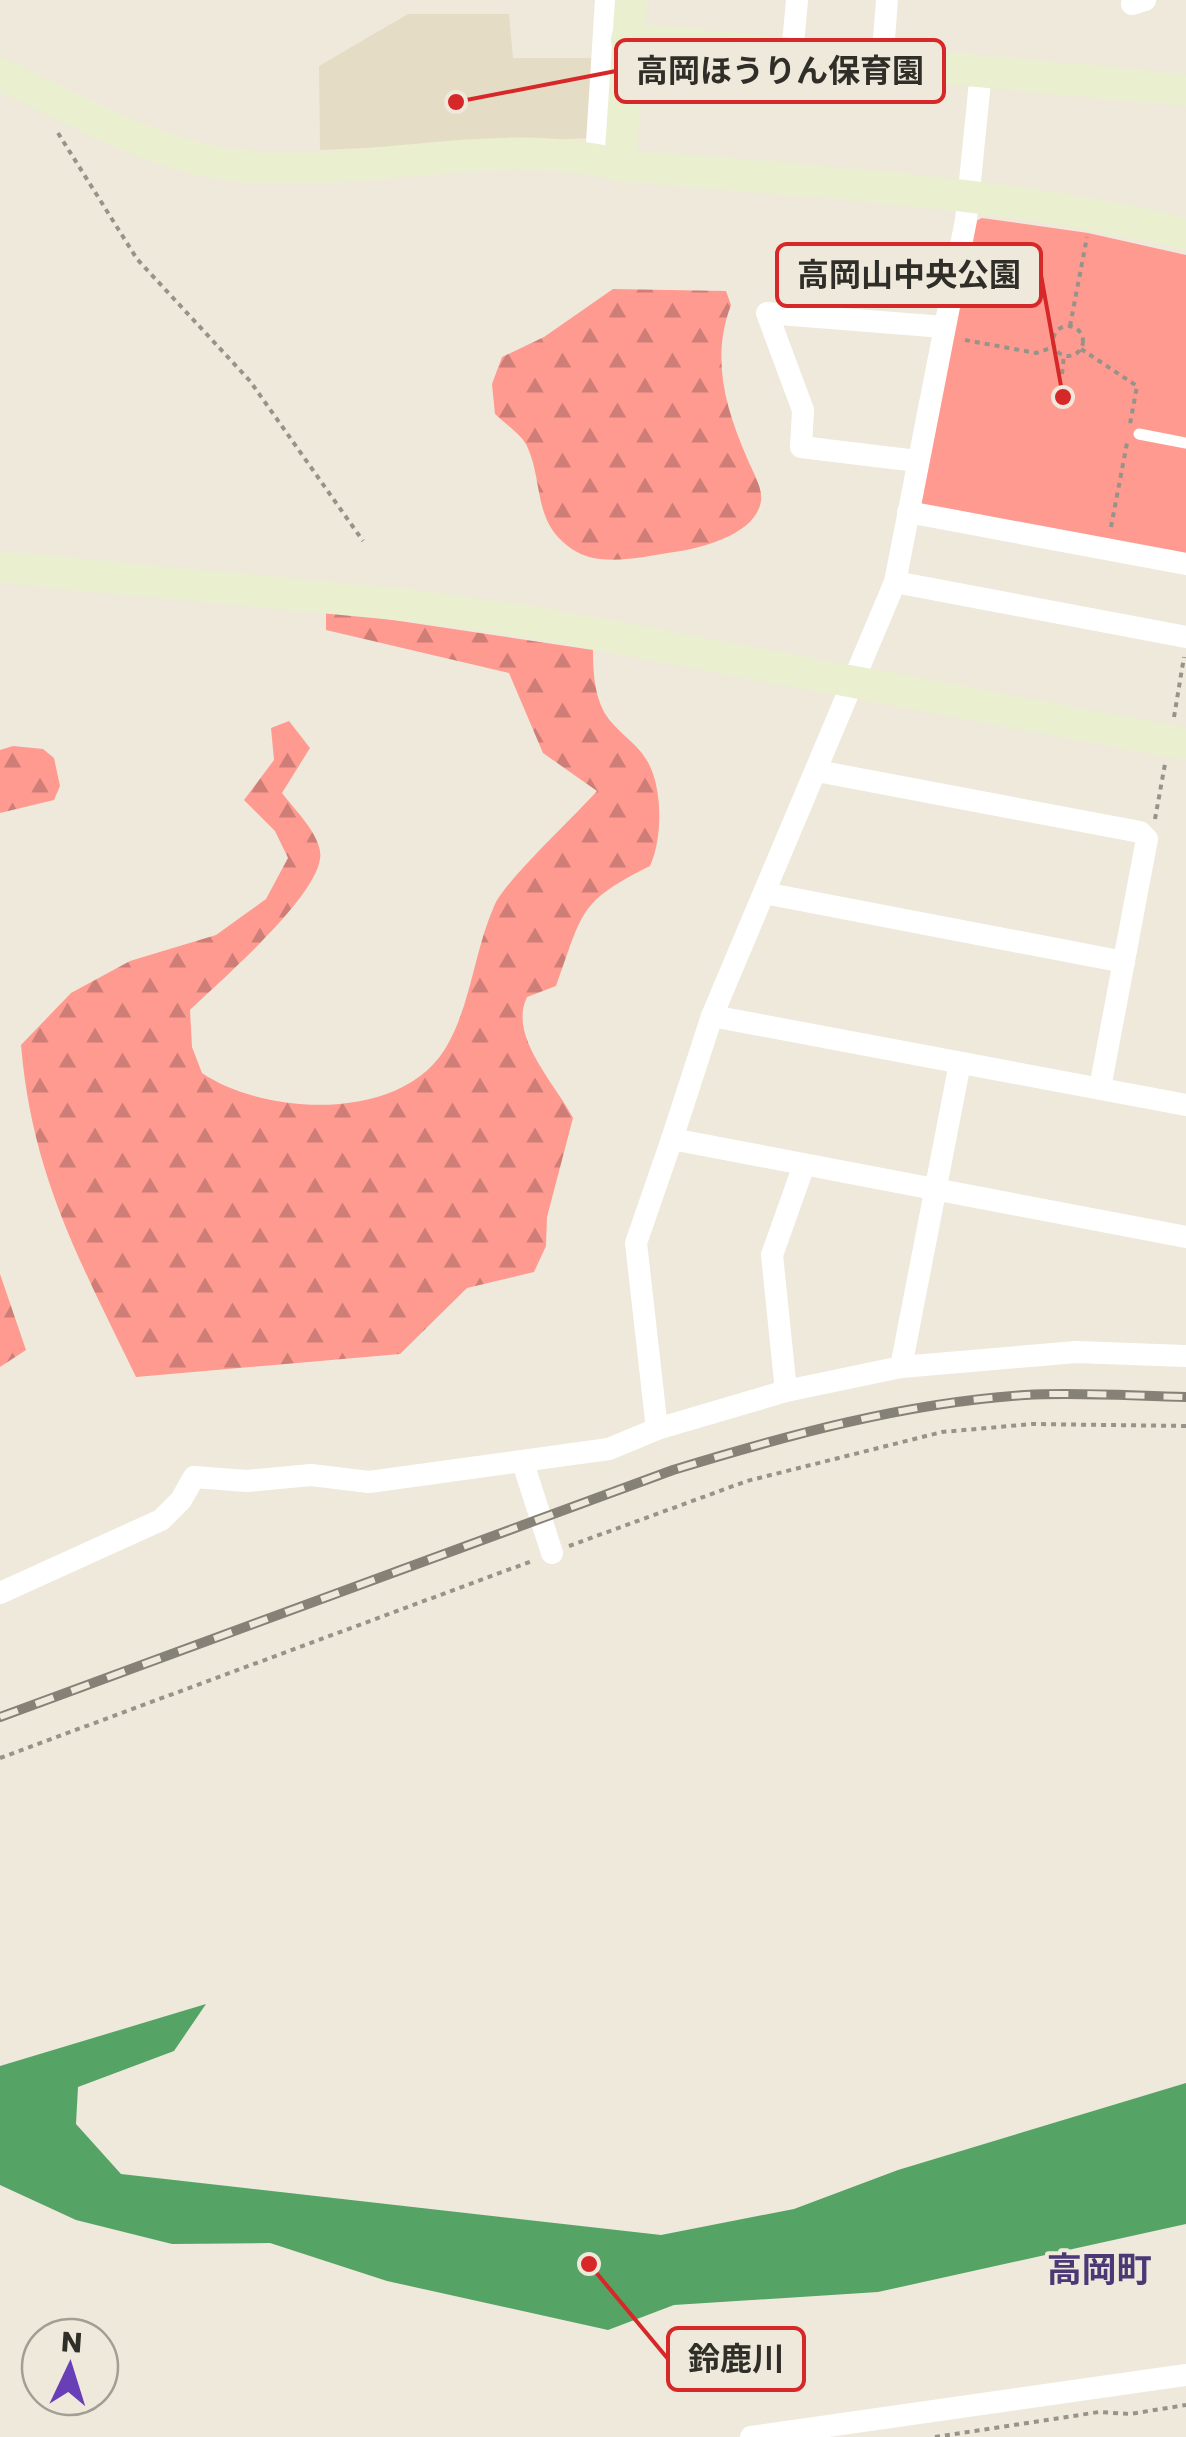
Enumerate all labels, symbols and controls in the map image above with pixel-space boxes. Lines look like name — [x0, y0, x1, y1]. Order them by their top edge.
callout: 高岡ほうりん保育園 — [616, 40, 944, 102]
text: 高岡ほうりん保育園 — [636, 48, 924, 93]
callout: 高岡山中央公園 — [777, 244, 1041, 306]
text: 高岡山中央公園 — [797, 252, 1021, 297]
district label: 高岡町 — [1046, 2245, 1152, 2294]
north arrow — [20, 2317, 120, 2417]
text: N — [60, 2322, 84, 2363]
callout: 鈴鹿川 — [668, 2328, 804, 2390]
text: 鈴鹿川 — [688, 2336, 784, 2381]

